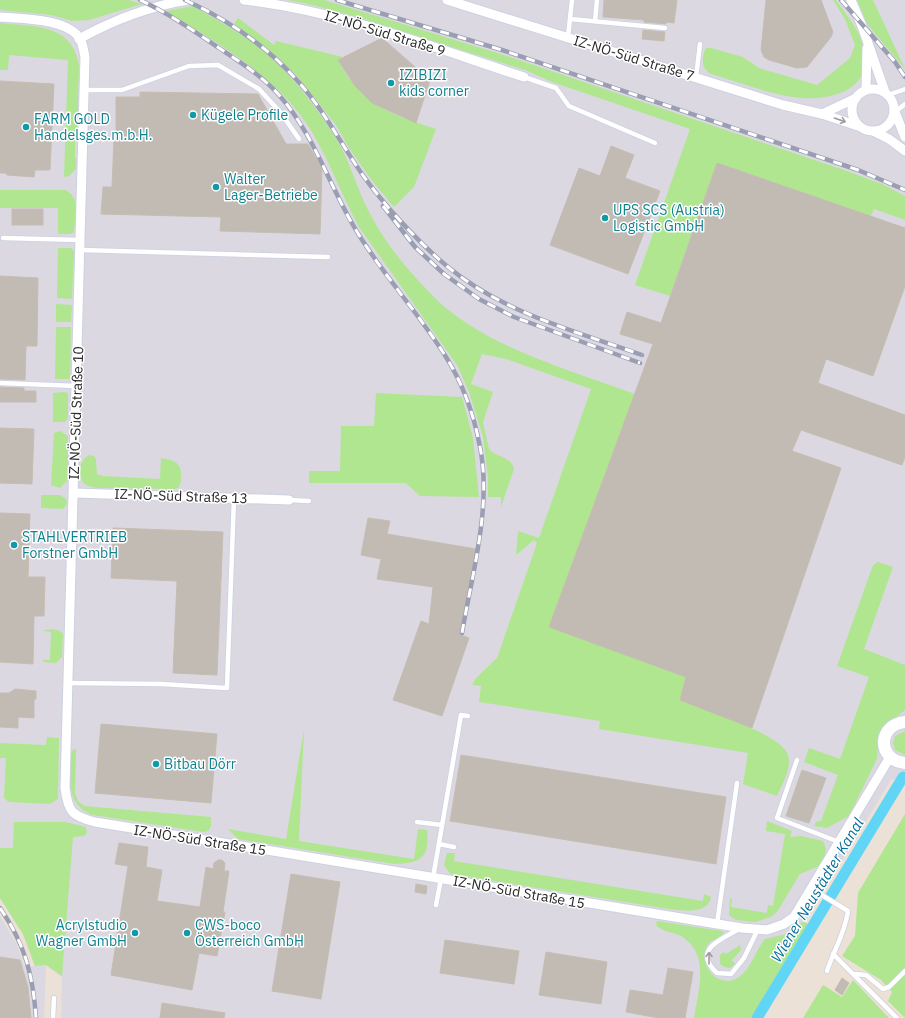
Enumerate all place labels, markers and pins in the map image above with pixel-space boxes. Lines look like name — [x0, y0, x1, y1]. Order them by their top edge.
place label: IZIBIZI kids corner — [399, 66, 469, 100]
marker: IZIBIZI kids corner — [386, 78, 396, 88]
place label: Kügele Profile — [201, 106, 288, 124]
place label: FARM GOLD Handelsges.m.b.H. — [34, 110, 153, 144]
marker: Kügele Profile — [188, 110, 198, 120]
marker: FARM GOLD Handelsges.m.b.H. — [21, 122, 31, 132]
place label: Walter Lager-Betriebe — [224, 170, 318, 204]
marker: Walter Lager-Betriebe — [211, 182, 221, 192]
place label: UPS SCS (Austria) Logistic GmbH — [613, 201, 725, 235]
marker: UPS SCS (Austria) Logistic GmbH — [600, 213, 610, 223]
place label: STAHLVERTRIEB Forstner GmbH — [22, 528, 127, 562]
marker: STAHLVERTRIEB Forstner GmbH — [9, 540, 19, 550]
place label: Bitbau Dörr — [164, 755, 236, 773]
marker: Bitbau Dörr — [151, 759, 161, 769]
place label: Acrylstudio Wagner GmbH — [36, 916, 127, 950]
place label: CWS-boco Österreich GmbH — [195, 916, 304, 950]
marker: Acrylstudio Wagner GmbH — [130, 928, 140, 938]
marker: CWS-boco Österreich GmbH — [182, 928, 192, 938]

